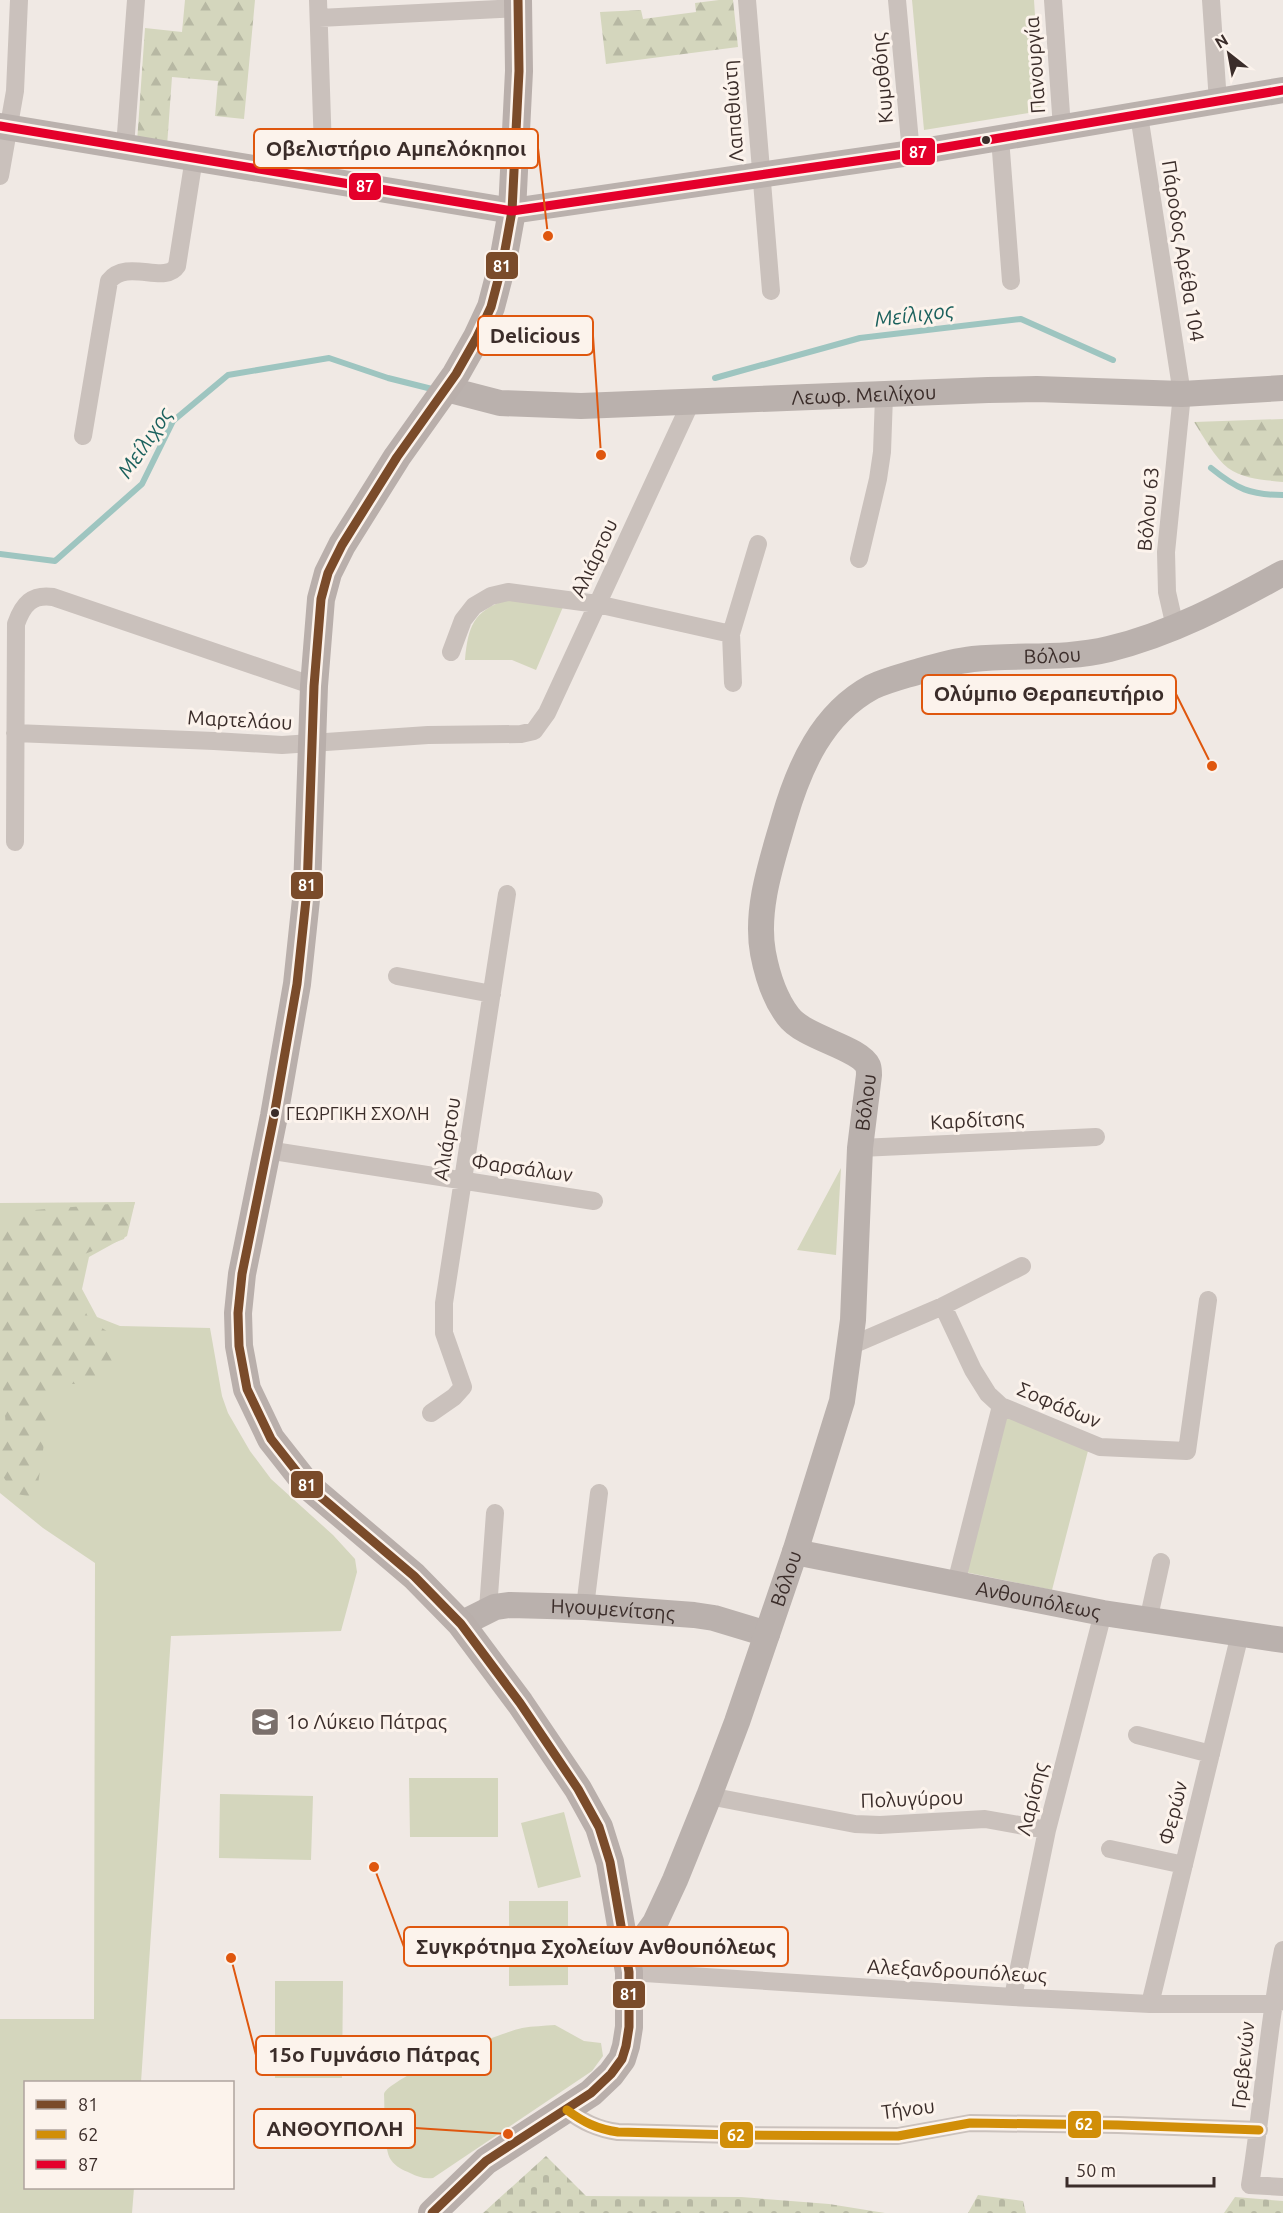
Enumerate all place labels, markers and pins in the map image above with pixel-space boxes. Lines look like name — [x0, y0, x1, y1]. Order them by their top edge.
callout: Οβελιστήριο Αμπελόκηποι — [254, 129, 538, 168]
unlabelled marker — [980, 134, 992, 146]
callout: Delicious — [478, 316, 593, 355]
callout: Ολύμπιο Θεραπευτήριο — [922, 675, 1176, 714]
place label: ΓΕΩΡΓΙΚΗ ΣΧΟΛΗ — [286, 1103, 430, 1123]
marker: ΓΕΩΡΓΙΚΗ ΣΧΟΛΗ — [269, 1107, 281, 1119]
school or university icon: 1ο Λύκειο Πάτρας — [249, 1706, 281, 1738]
place label: 1ο Λύκειο Πάτρας — [286, 1710, 447, 1733]
callout: Συγκρότημα Σχολείων Ανθουπόλεως — [404, 1927, 788, 1966]
callout: 15ο Γυμνάσιο Πάτρας — [256, 2036, 491, 2075]
callout: ΑΝΘΟΥΠΟΛΗ — [254, 2109, 415, 2148]

